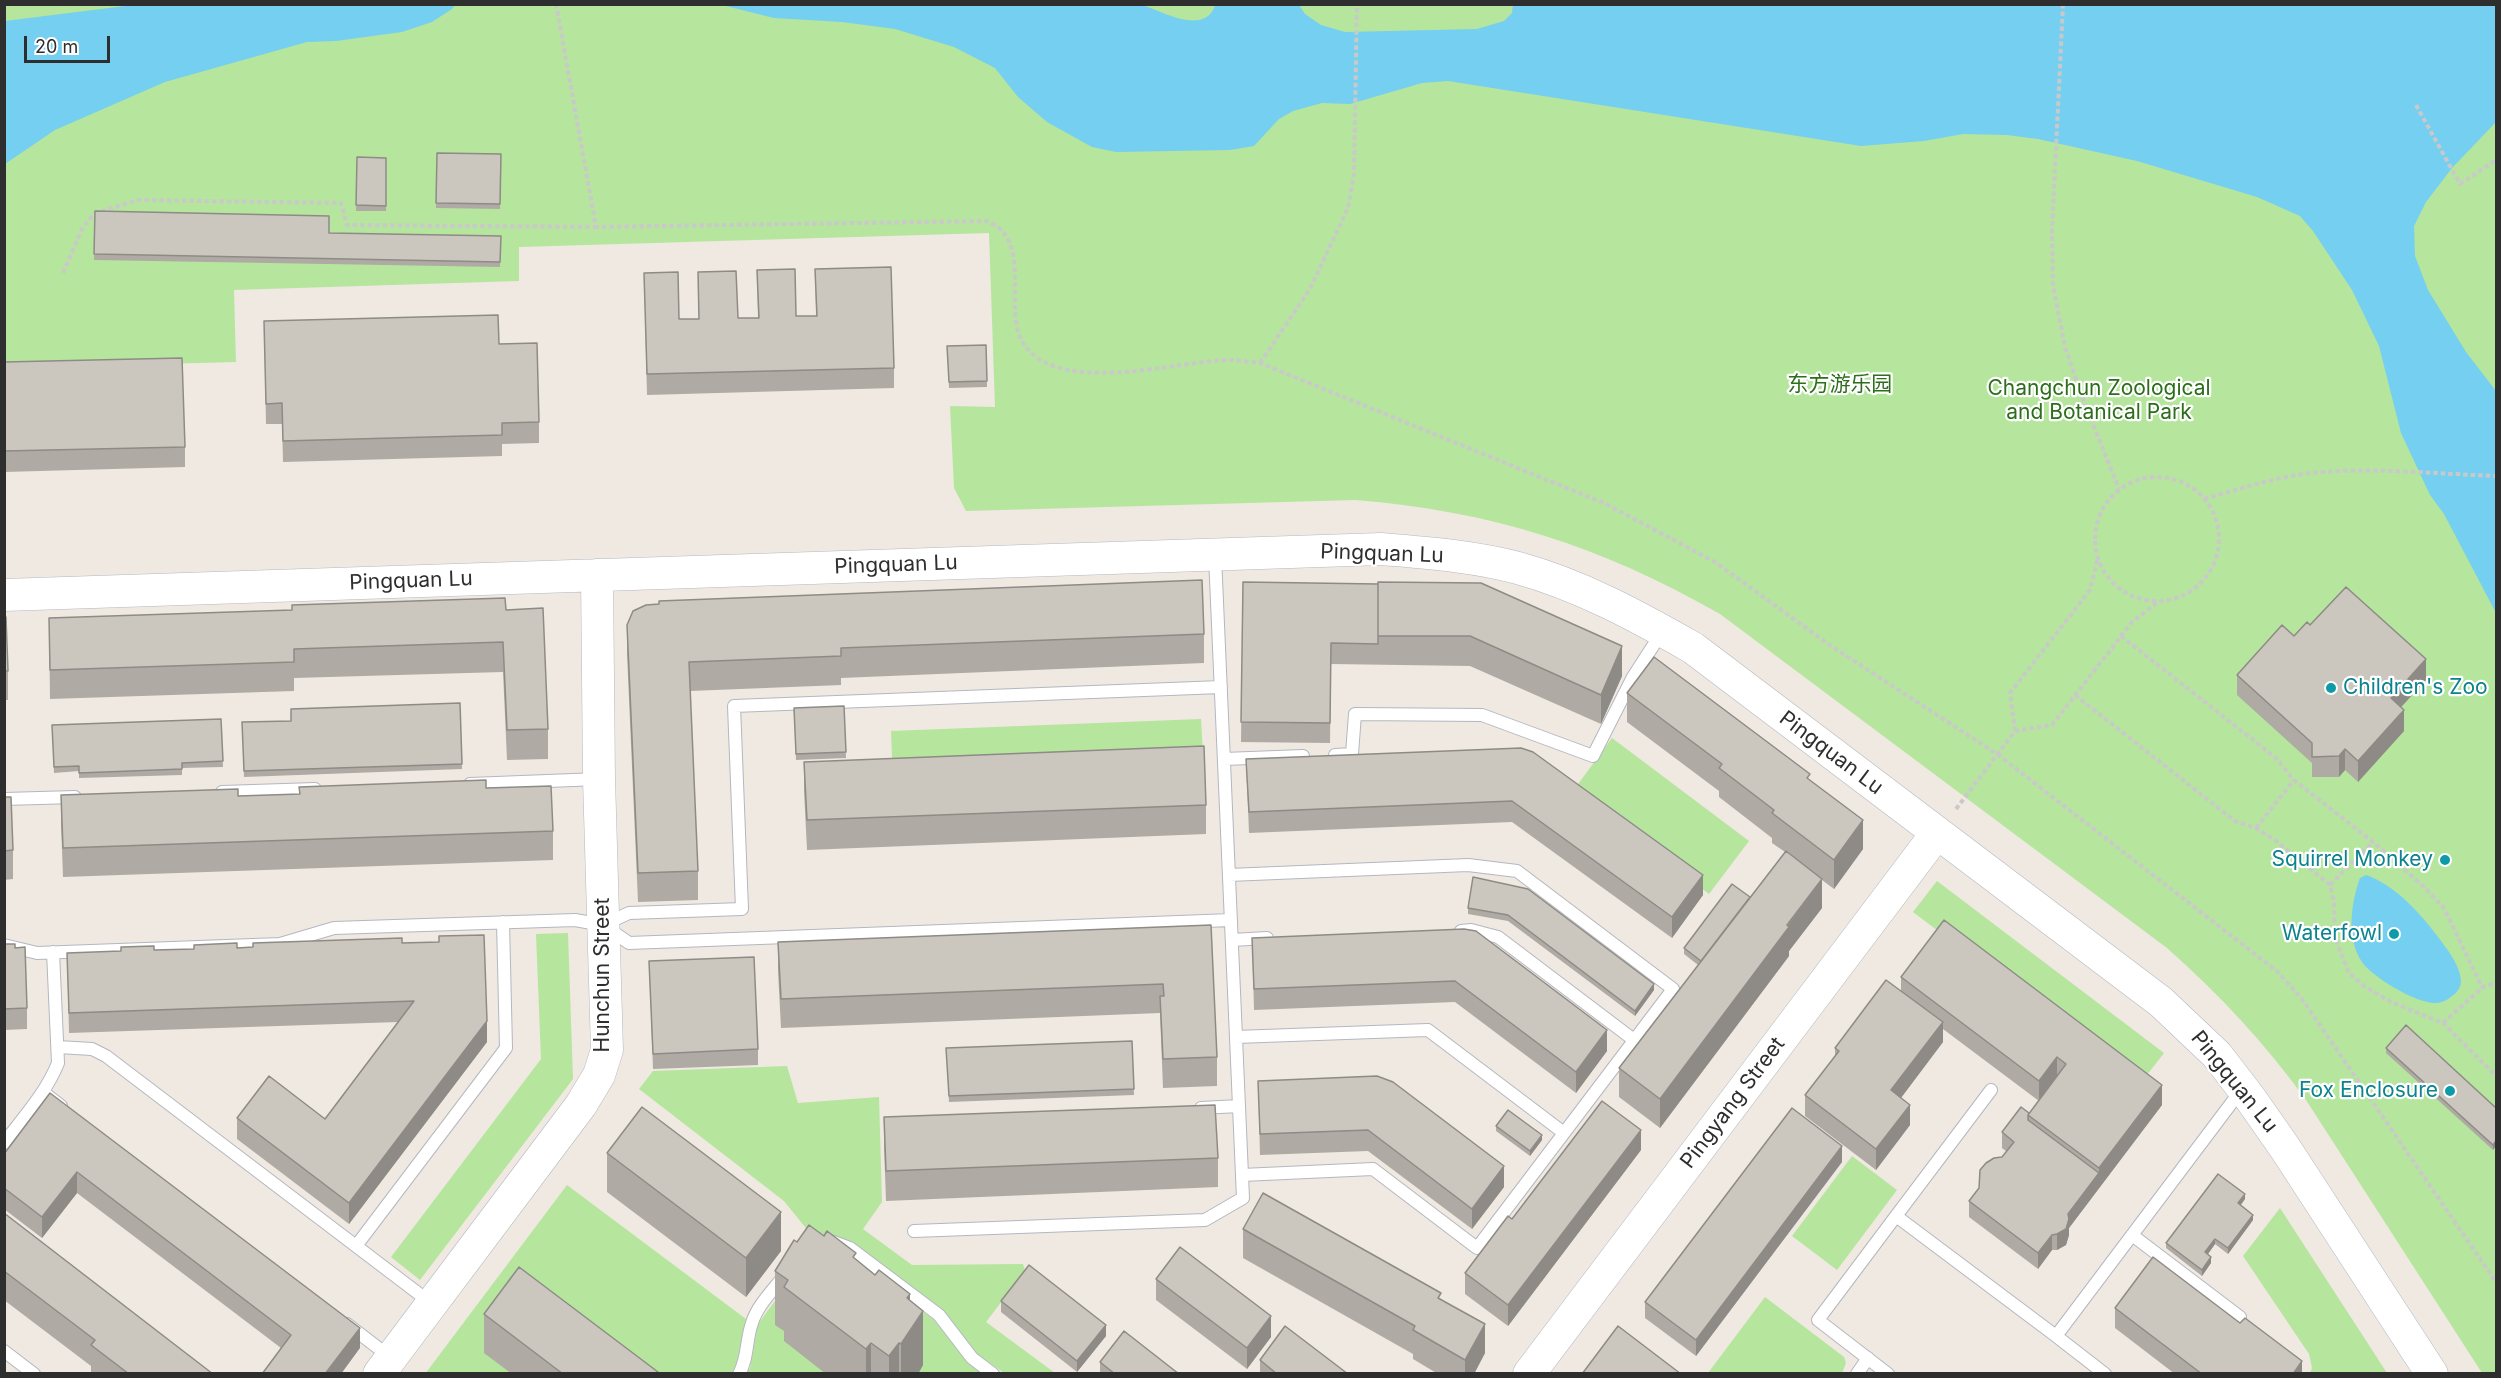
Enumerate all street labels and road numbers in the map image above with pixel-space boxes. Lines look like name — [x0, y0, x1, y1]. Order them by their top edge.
street label: Pingquan Lu — [1320, 539, 1444, 569]
street label: Pingquan Lu — [834, 550, 958, 580]
street label: Pingquan Lu — [349, 566, 473, 596]
street label: Pingquan Lu — [1774, 706, 1888, 800]
street label: Hunchun Street — [590, 898, 616, 1052]
street label: Pingquan Lu — [2185, 1026, 2283, 1138]
street label: Pingyang Street — [1675, 1032, 1791, 1174]

